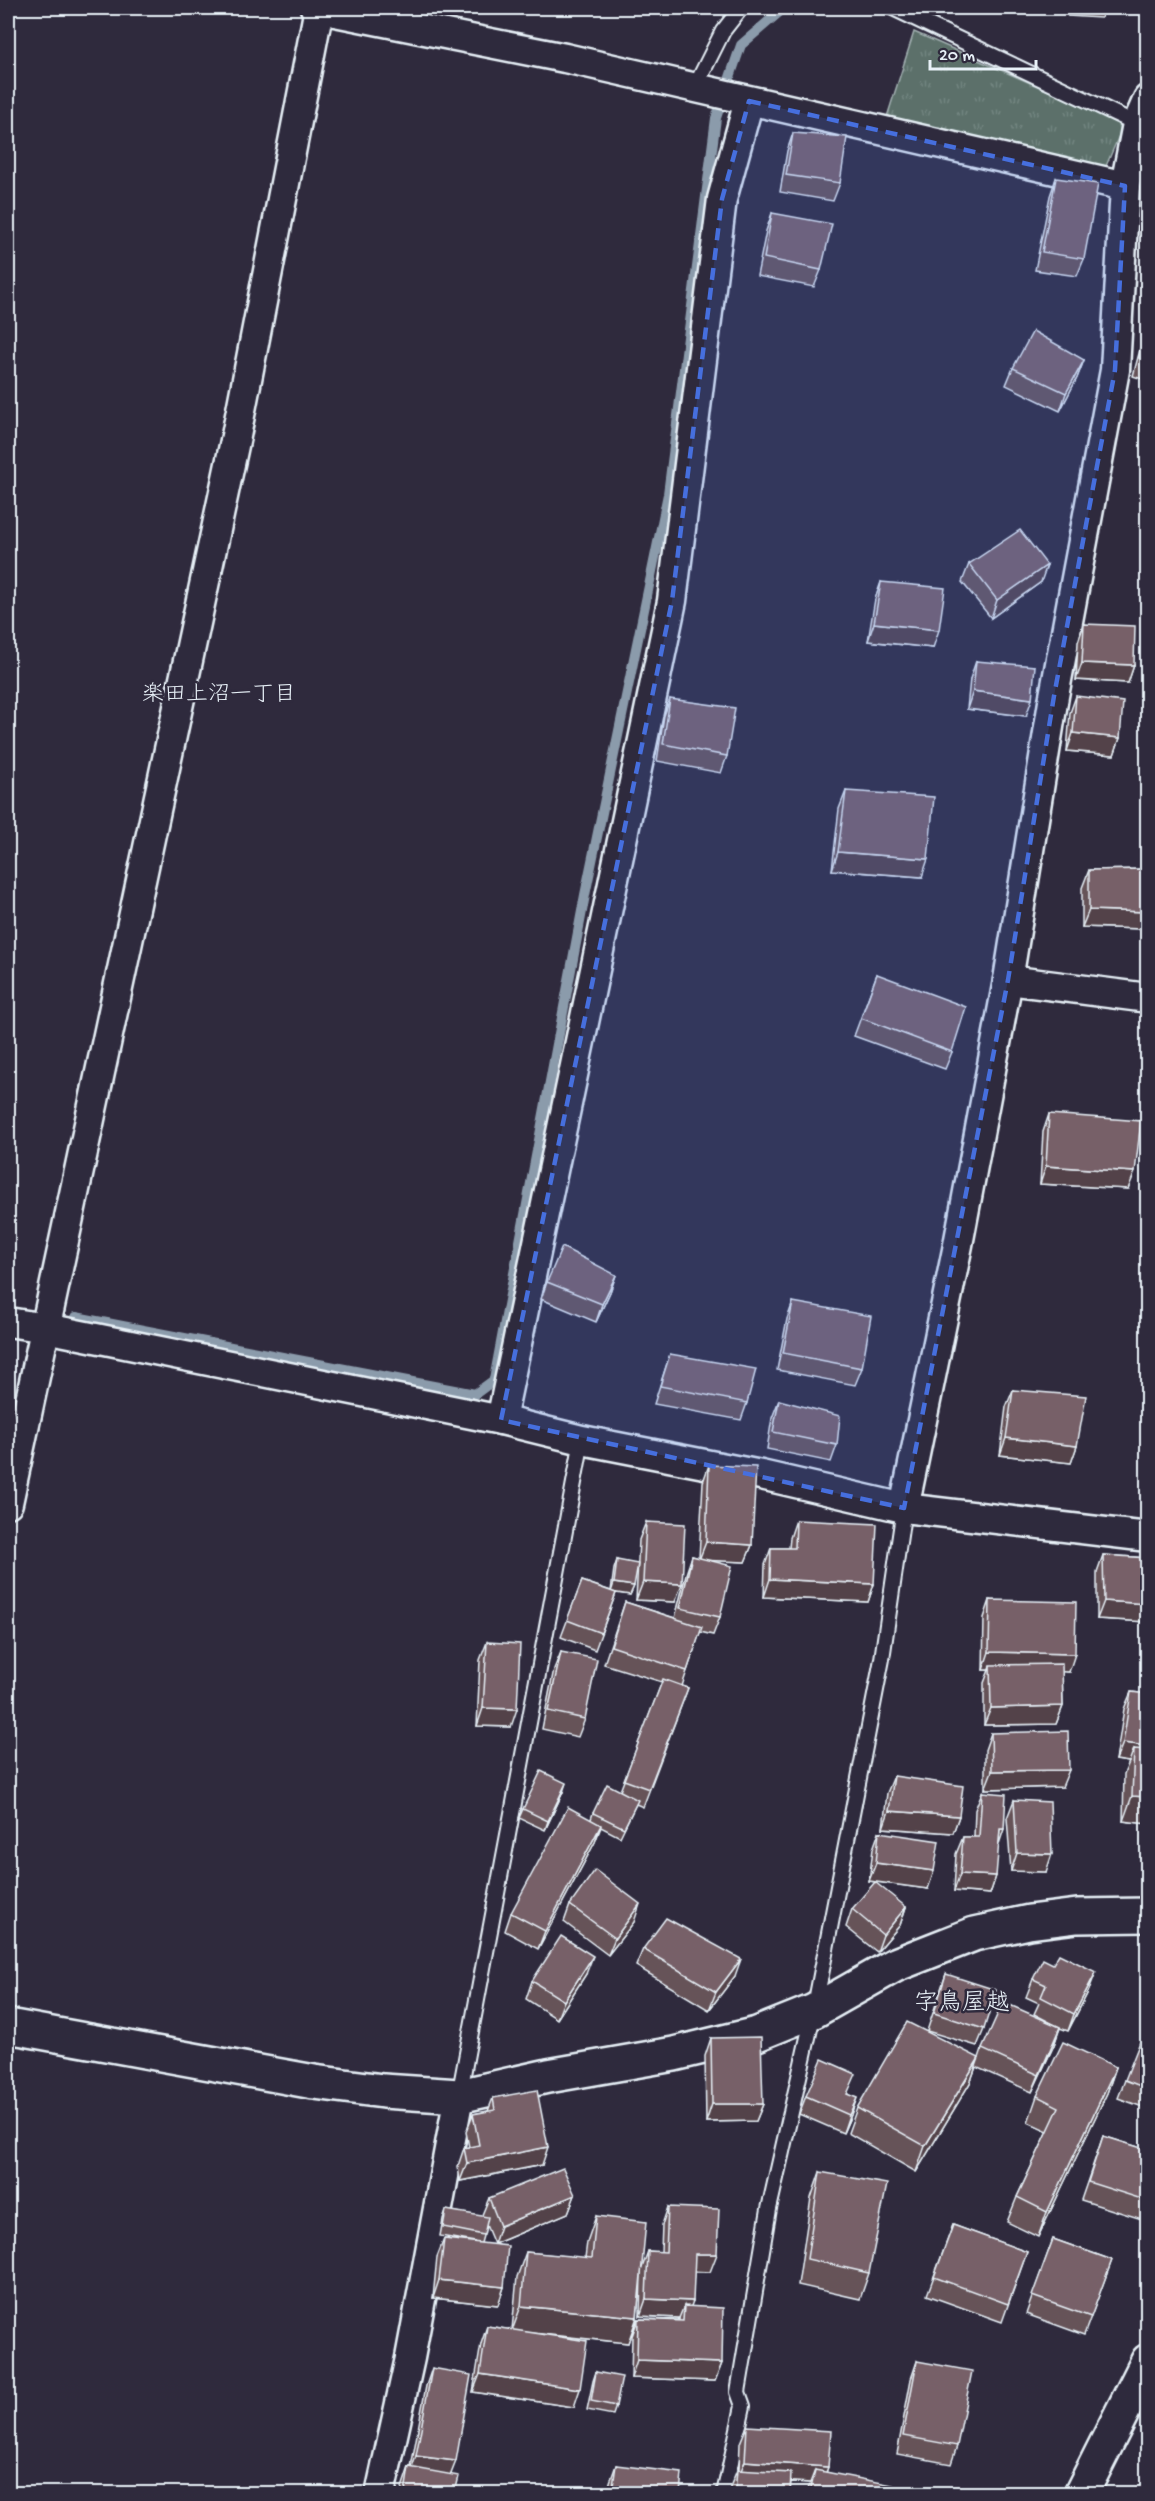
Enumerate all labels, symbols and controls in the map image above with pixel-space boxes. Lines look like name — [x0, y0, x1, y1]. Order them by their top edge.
scale bar — [930, 33, 1036, 71]
text: 20 m — [939, 46, 975, 67]
district label: 楽田上沼一丁目 — [142, 682, 296, 709]
district label: 字鳥屋越 — [914, 1989, 1010, 2019]

